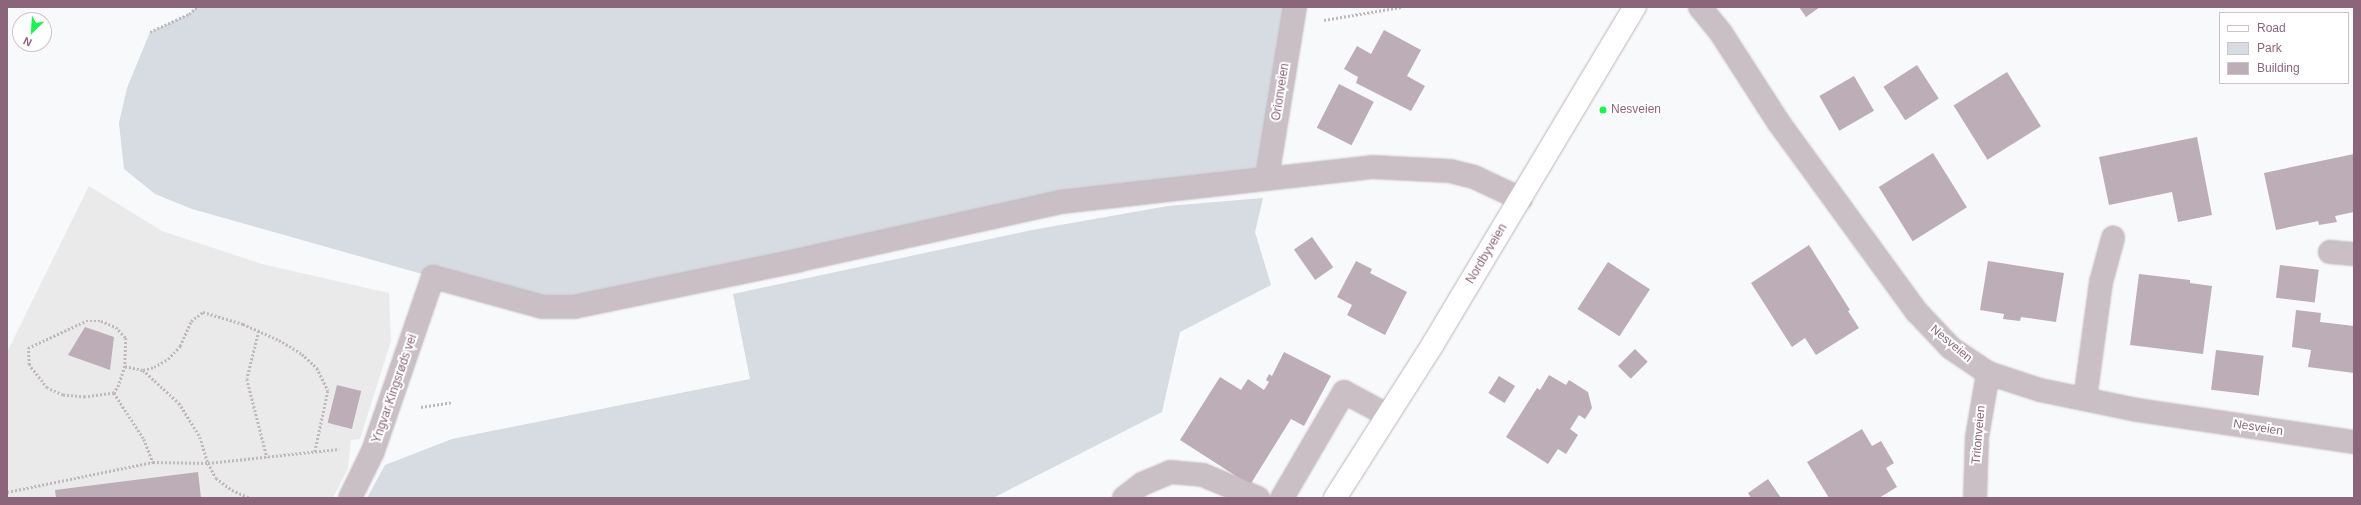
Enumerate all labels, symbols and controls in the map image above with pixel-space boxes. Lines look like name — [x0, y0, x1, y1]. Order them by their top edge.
north arrow — [12, 12, 52, 52]
legend — [2219, 12, 2349, 84]
text: Road — [2257, 21, 2286, 35]
text: N — [21, 35, 33, 49]
text: Park — [2257, 41, 2282, 55]
text: Building — [2257, 61, 2300, 75]
street label: Orionveien — [1269, 62, 1293, 122]
place label: Nesveien — [1611, 103, 1661, 117]
marker: Nesveien — [1598, 105, 1608, 115]
street label: Nordbyveien — [1463, 221, 1511, 287]
street label: Nesveien — [1927, 322, 1975, 366]
street label: Yngvar Kingsrøds vei — [370, 333, 420, 445]
street label: Tritonveien — [1969, 405, 1989, 465]
street label: Nesveien — [2232, 417, 2284, 439]

